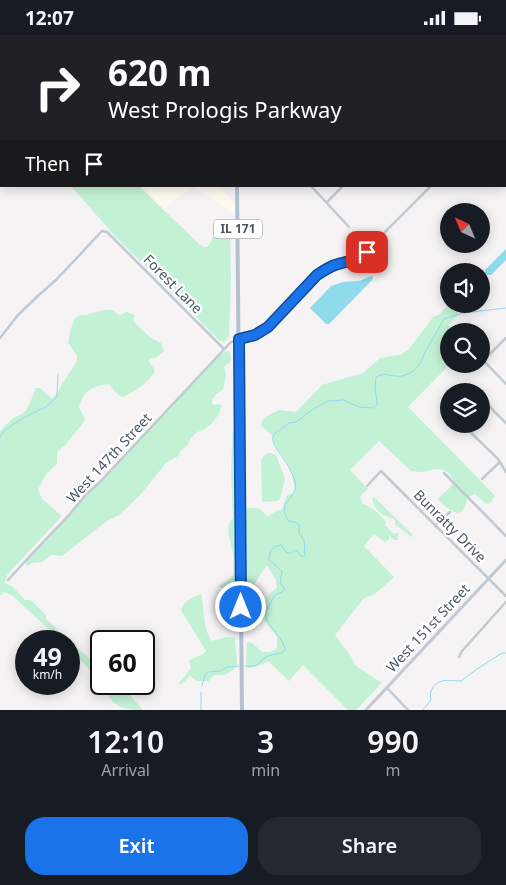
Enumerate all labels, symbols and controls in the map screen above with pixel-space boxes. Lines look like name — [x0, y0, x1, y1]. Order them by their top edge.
text: 12:07 — [25, 5, 74, 31]
text: 620 m — [108, 49, 211, 96]
icon: right — [25, 55, 90, 120]
text: West Prologis Parkway — [108, 94, 342, 124]
icon: arrive — [80, 150, 108, 178]
text: Then — [25, 151, 70, 177]
north arrow — [440, 203, 490, 253]
map controls — [440, 203, 490, 433]
road number: IL 171 — [214, 219, 262, 238]
pin — [346, 231, 388, 273]
icon: arrive — [353, 238, 381, 266]
street label: Forest Lane — [140, 250, 207, 317]
button: sound — [440, 263, 490, 313]
button: search — [440, 323, 490, 373]
button: layers — [440, 383, 490, 433]
street label: West 147th Street — [62, 409, 155, 507]
street label: Bunratty Drive — [410, 485, 491, 566]
street label: West 151st Street — [382, 579, 474, 676]
position arrow — [214, 580, 266, 632]
speed limit sign: 60 — [90, 630, 155, 695]
text: 49 — [33, 639, 62, 673]
text: km/h — [33, 666, 62, 683]
text: 12:10 — [87, 721, 164, 762]
text: 3 — [257, 721, 274, 762]
text: 990 — [367, 721, 419, 762]
text: Arrival — [101, 759, 150, 781]
text: min — [251, 759, 280, 781]
text: m — [386, 759, 401, 781]
button: Exit — [25, 817, 248, 875]
button: Share — [258, 817, 481, 875]

